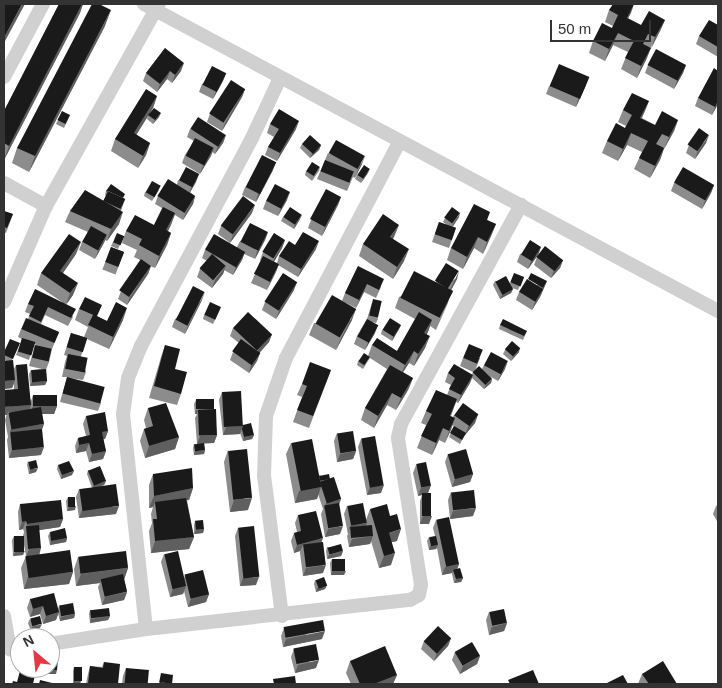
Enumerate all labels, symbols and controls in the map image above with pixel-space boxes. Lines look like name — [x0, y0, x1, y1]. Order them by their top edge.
scale bar — [552, 10, 653, 42]
text: 50 m — [558, 20, 591, 37]
north arrow — [10, 628, 60, 678]
text: N — [20, 631, 37, 650]

